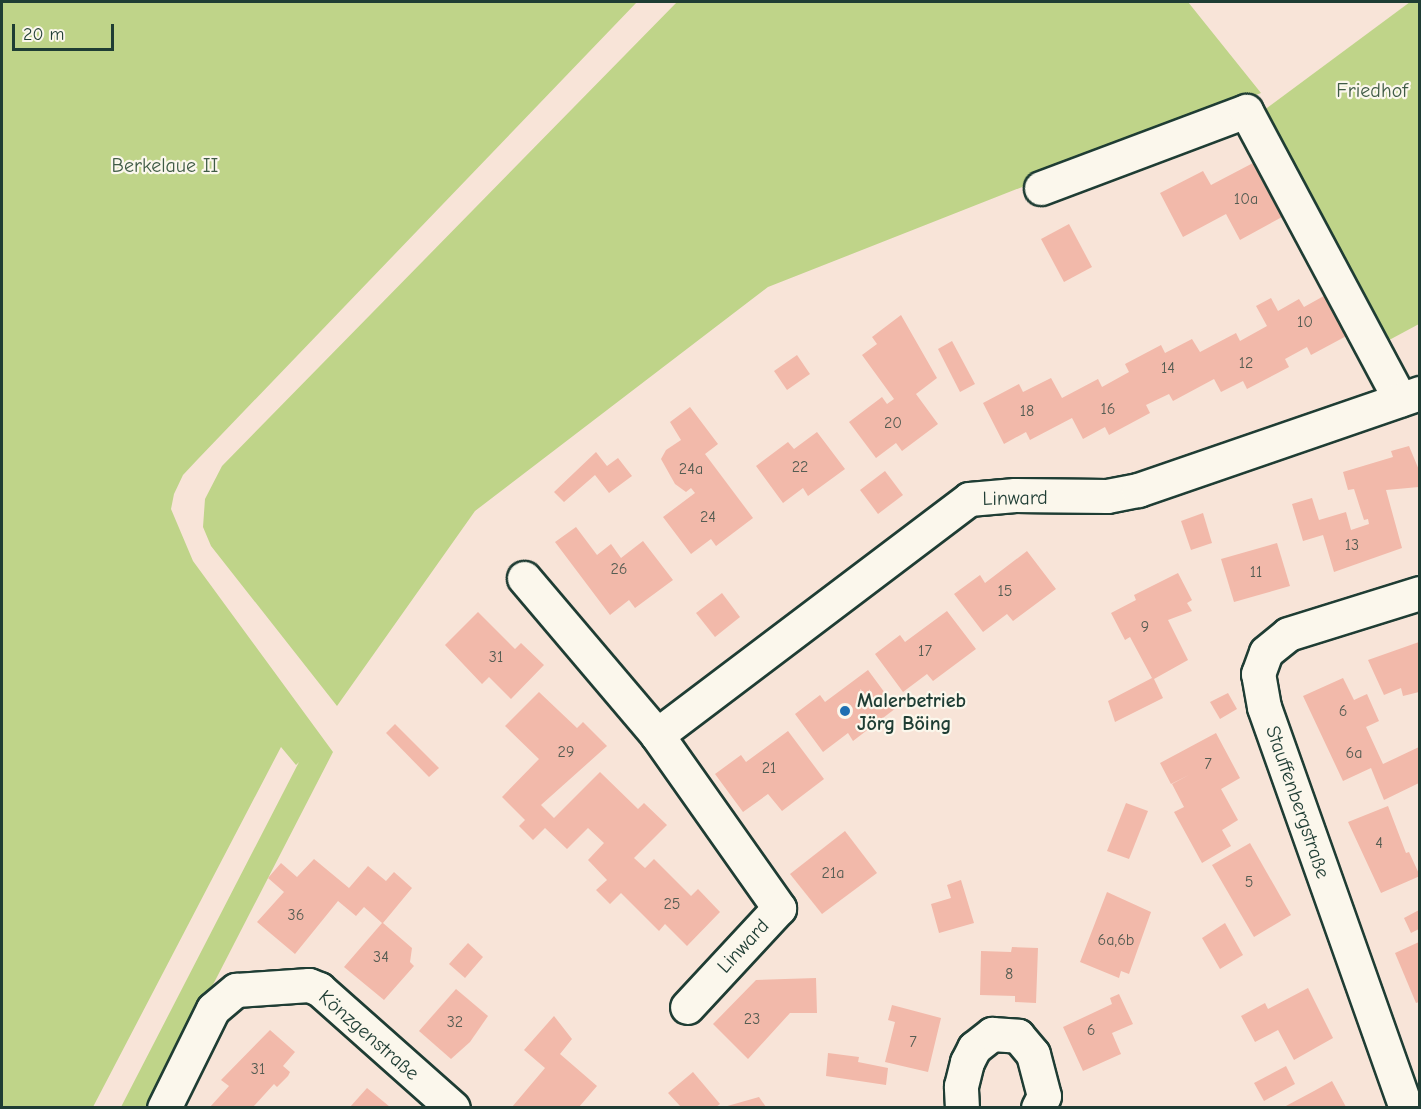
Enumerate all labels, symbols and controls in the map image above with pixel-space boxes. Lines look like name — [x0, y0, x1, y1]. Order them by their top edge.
scale bar — [15, 12, 117, 50]
text: 20 m — [23, 24, 64, 45]
park label: Friedhof — [1336, 78, 1408, 102]
park label: Berkelaue II — [112, 153, 218, 177]
house number: 10a — [1234, 189, 1258, 209]
house number: 10 — [1297, 312, 1313, 332]
house number: 12 — [1239, 353, 1253, 373]
house number: 14 — [1161, 358, 1175, 378]
house number: 16 — [1100, 399, 1116, 419]
house number: 18 — [1020, 401, 1034, 421]
house number: 20 — [884, 413, 902, 433]
house number: 22 — [792, 457, 808, 477]
house number: 24a — [679, 459, 703, 479]
street label: Linward — [982, 485, 1048, 511]
house number: 24 — [700, 507, 716, 527]
house number: 13 — [1345, 535, 1359, 555]
house number: 26 — [610, 559, 628, 579]
house number: 11 — [1250, 562, 1262, 582]
house number: 15 — [997, 581, 1013, 601]
house number: 9 — [1141, 617, 1149, 637]
house number: 17 — [918, 641, 932, 661]
house number: 31 — [489, 647, 503, 667]
place label: Malerbetrieb Jörg Böing — [857, 688, 966, 735]
house number: 6 — [1339, 701, 1347, 721]
marker: Malerbetrieb Jörg Böing — [838, 704, 852, 718]
street label: Stauffenbergstraße — [1261, 723, 1335, 881]
house number: 29 — [558, 742, 574, 762]
house number: 6a — [1346, 743, 1362, 763]
house number: 7 — [1204, 754, 1212, 774]
house number: 21 — [762, 758, 776, 778]
house number: 4 — [1375, 833, 1383, 853]
house number: 21a — [822, 863, 844, 883]
house number: 5 — [1245, 872, 1253, 892]
house number: 25 — [663, 894, 681, 914]
house number: 36 — [288, 905, 304, 925]
street label: Linward — [712, 914, 774, 978]
house number: 6a,6b — [1098, 930, 1134, 950]
house number: 34 — [373, 947, 389, 967]
house number: 8 — [1005, 964, 1013, 984]
street label: Könzgenstraße — [314, 985, 424, 1085]
house number: 23 — [744, 1009, 760, 1029]
house number: 32 — [447, 1012, 463, 1032]
house number: 6 — [1087, 1020, 1095, 1040]
house number: 7 — [909, 1032, 917, 1052]
house number: 31 — [251, 1059, 265, 1079]

